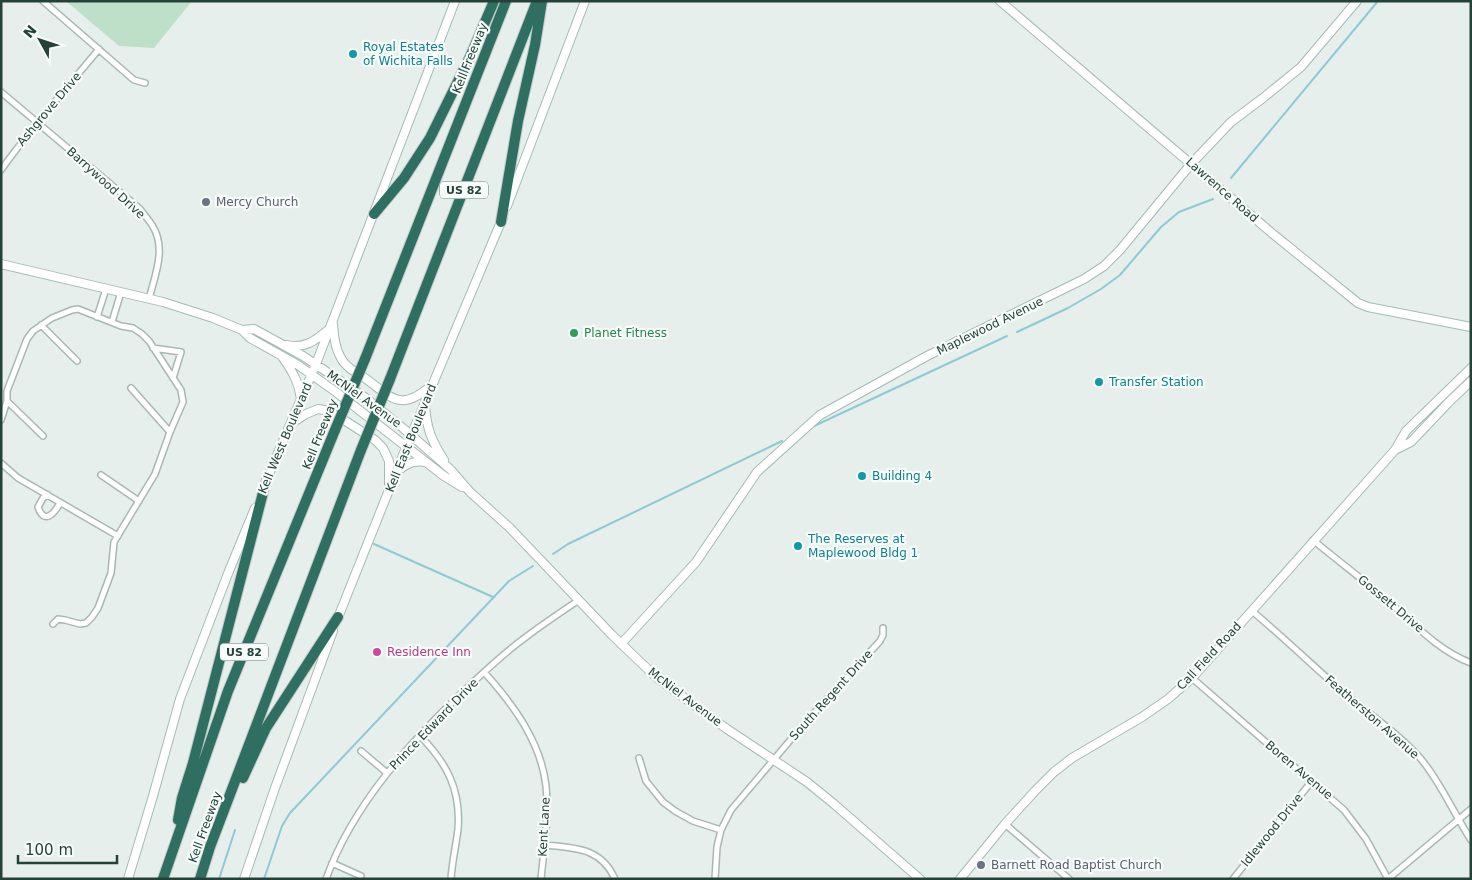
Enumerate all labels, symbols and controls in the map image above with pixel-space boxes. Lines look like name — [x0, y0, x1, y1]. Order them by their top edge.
north arrow — [15, 15, 65, 65]
street label: Kell Freeway — [449, 21, 491, 95]
text: N — [20, 22, 40, 41]
place label: Royal Estates of Wichita Falls — [363, 40, 453, 68]
marker: Royal Estates of Wichita Falls — [347, 48, 359, 60]
street label: Ashgrove Drive — [14, 69, 84, 149]
street label: Barrywood Drive — [64, 144, 148, 222]
street label: Lawrence Road — [1183, 155, 1261, 225]
road number: US 82 — [440, 182, 488, 198]
place label: Mercy Church — [216, 195, 298, 209]
marker: Mercy Church — [200, 196, 212, 208]
street label: Maplewood Avenue — [935, 294, 1045, 358]
place label: Planet Fitness — [584, 326, 667, 340]
marker: Planet Fitness — [568, 327, 580, 339]
street label: McNiel Avenue — [324, 367, 404, 431]
place label: Transfer Station — [1108, 375, 1204, 389]
marker: Transfer Station — [1093, 376, 1105, 388]
street label: Kell West Boulevard — [255, 380, 315, 496]
street label: Kell East Boulevard — [383, 382, 439, 494]
street label: Kell Freeway — [299, 397, 341, 471]
place label: Building 4 — [872, 469, 932, 483]
marker: Building 4 — [856, 470, 868, 482]
place label: The Reserves at Maplewood Bldg 1 — [807, 532, 918, 560]
marker: The Reserves at Maplewood Bldg 1 — [792, 540, 804, 552]
street label: Gossett Drive — [1355, 572, 1427, 636]
street label: Call Field Road — [1174, 619, 1244, 693]
road number: US 82 — [220, 644, 268, 660]
place label: Residence Inn — [387, 645, 471, 659]
marker: Residence Inn — [371, 646, 383, 658]
street label: South Regent Drive — [787, 647, 875, 743]
street label: McNiel Avenue — [645, 665, 725, 729]
street label: Featherston Avenue — [1322, 672, 1422, 762]
street label: Prince Edward Drive — [387, 676, 481, 772]
street label: Boren Avenue — [1262, 738, 1336, 802]
street label: Kell Freeway — [186, 789, 224, 865]
street label: Idlewood Drive — [1238, 791, 1306, 869]
street label: Kent Lane — [535, 797, 553, 857]
scale bar — [18, 832, 116, 864]
text: 100 m — [25, 841, 73, 859]
place label: Barnett Road Baptist Church — [991, 858, 1162, 872]
marker: Barnett Road Baptist Church — [975, 859, 987, 871]

